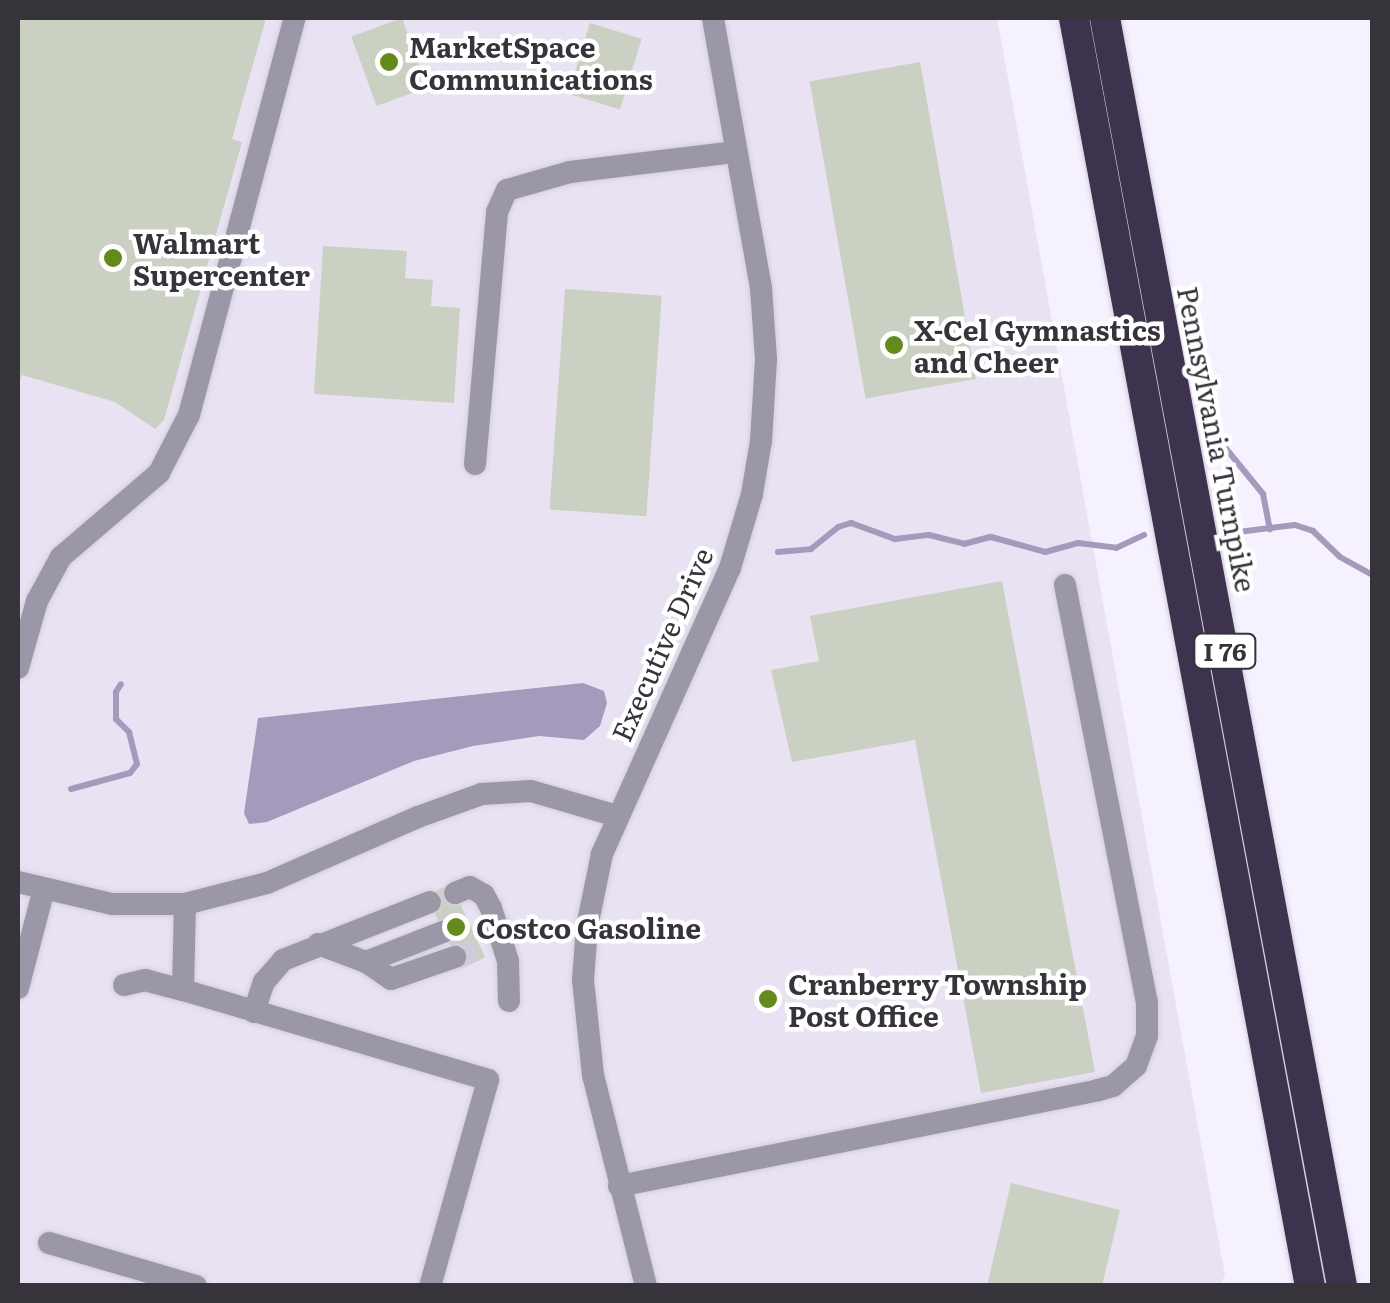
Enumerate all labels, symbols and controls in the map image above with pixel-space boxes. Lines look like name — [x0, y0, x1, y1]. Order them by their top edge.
place label: MarketSpace Communications — [409, 29, 653, 95]
marker: MarketSpace Communications — [378, 51, 400, 73]
place label: Walmart Supercenter — [133, 225, 310, 291]
marker: Walmart Supercenter — [102, 247, 124, 269]
street label: Pennsylvania Turnpike — [1172, 283, 1264, 595]
place label: X-Cel Gymnastics and Cheer — [914, 312, 1161, 378]
marker: X-Cel Gymnastics and Cheer — [883, 334, 905, 356]
street label: Executive Drive — [603, 542, 719, 746]
road number: I 76 — [1192, 631, 1258, 671]
place label: Costco Gasoline — [476, 910, 701, 944]
marker: Costco Gasoline — [445, 916, 467, 938]
place label: Cranberry Township Post Office — [788, 966, 1087, 1032]
marker: Cranberry Township Post Office — [757, 988, 779, 1010]

